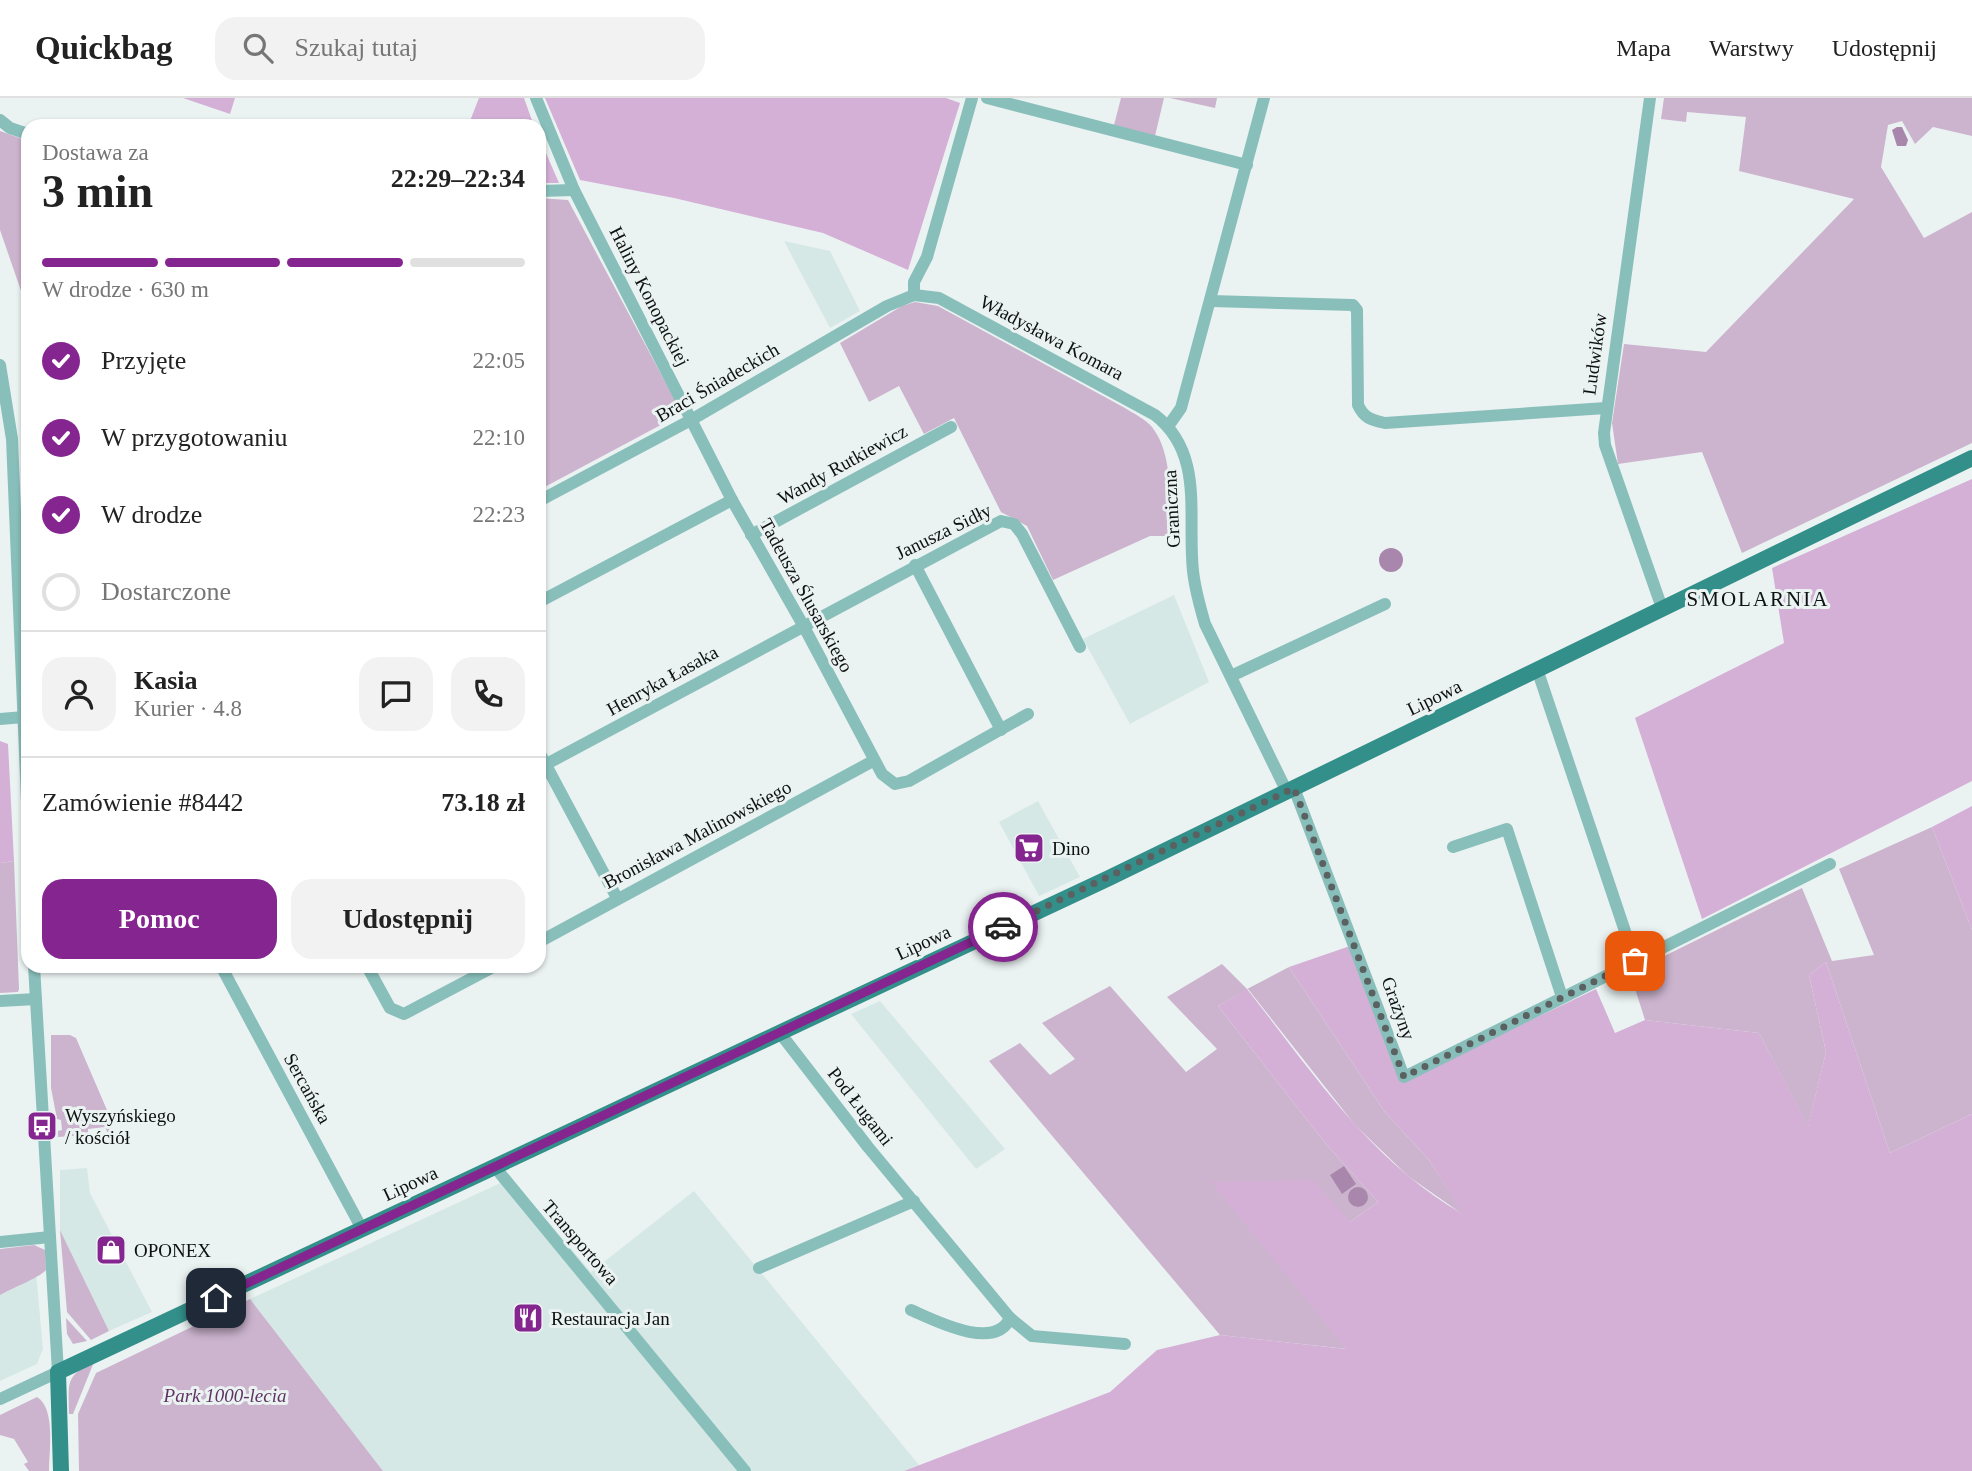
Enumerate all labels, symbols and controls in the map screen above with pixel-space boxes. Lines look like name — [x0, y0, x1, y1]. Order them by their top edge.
search box — [215, 17, 705, 80]
icon: search — [239, 29, 277, 67]
text: Quickbag — [35, 30, 173, 66]
text: Szukaj tutaj — [295, 33, 418, 62]
text: Mapa — [1616, 35, 1671, 61]
text: Warstwy — [1709, 35, 1794, 61]
text: Udostępnij — [1832, 35, 1937, 61]
text: Dostawa za — [42, 140, 149, 165]
text: 22:29–22:34 — [391, 164, 525, 193]
text: 3 min — [42, 166, 153, 217]
street label: Haliny Konopackiej — [605, 223, 694, 369]
text: W drodze · 630 m — [42, 277, 209, 302]
street label: Władysława Komara — [976, 291, 1128, 384]
street label: Ludwików — [1578, 312, 1611, 396]
street label: Braci Śniadeckich — [652, 338, 783, 426]
icon: check — [42, 342, 80, 380]
text: Przyjęte — [101, 346, 186, 375]
text: 22:05 — [473, 348, 525, 373]
icon: check — [42, 419, 80, 457]
street label: Wandy Rutkiewicz — [774, 420, 911, 509]
text: W przygotowaniu — [101, 423, 288, 452]
text: 22:10 — [473, 425, 525, 450]
street label: Graniczna — [1159, 469, 1184, 549]
icon: check — [42, 496, 80, 534]
street label: Janusza Sidły — [892, 499, 995, 564]
text: W drodze — [101, 500, 202, 529]
text: 22:23 — [473, 502, 525, 527]
street label: Tadeusza Ślusarskiego — [756, 515, 858, 676]
text: Dostarczone — [101, 577, 231, 606]
district label: SMOLARNIA — [1687, 587, 1829, 611]
street label: Henryka Łasaka — [603, 641, 722, 720]
button: person — [42, 657, 116, 731]
button: chat — [359, 657, 433, 731]
button: phone — [451, 657, 525, 731]
text: Kasia — [134, 666, 198, 695]
street label: Lipowa — [1404, 675, 1465, 720]
text: Kurier · 4.8 — [134, 696, 242, 721]
street label: Bronisława Malinowskiego — [600, 776, 795, 893]
text: Zamówienie #8442 — [42, 788, 243, 817]
text: 73.18 zł — [441, 788, 525, 817]
supermarket icon: Dino — [1012, 831, 1046, 865]
place label: Dino — [1052, 838, 1090, 859]
button: Pomoc — [42, 879, 277, 959]
button: Udostępnij — [291, 879, 525, 959]
courier — [968, 892, 1038, 962]
icon: car — [984, 908, 1022, 946]
street label: Lipowa — [892, 920, 954, 964]
pin — [1605, 931, 1665, 991]
icon: bag — [1616, 942, 1654, 980]
street label: Grażyny — [1377, 974, 1420, 1043]
street label: Sercańska — [280, 1049, 336, 1128]
street label: Pod Ługami — [824, 1063, 898, 1150]
place label: Wyszyńskiego / kościół — [65, 1105, 176, 1148]
bus stop icon: Wyszyńskiego / kościół — [25, 1109, 59, 1143]
street label: Lipowa — [379, 1161, 441, 1205]
street label: Transportowa — [538, 1196, 623, 1289]
shop icon: OPONEX — [94, 1233, 128, 1267]
place label: OPONEX — [134, 1240, 211, 1261]
pin — [186, 1268, 246, 1328]
icon: home — [197, 1279, 235, 1317]
restaurant icon: Restauracja Jan — [511, 1301, 545, 1335]
place label: Restauracja Jan — [551, 1308, 670, 1329]
park label: Park 1000-lecia — [163, 1385, 286, 1406]

